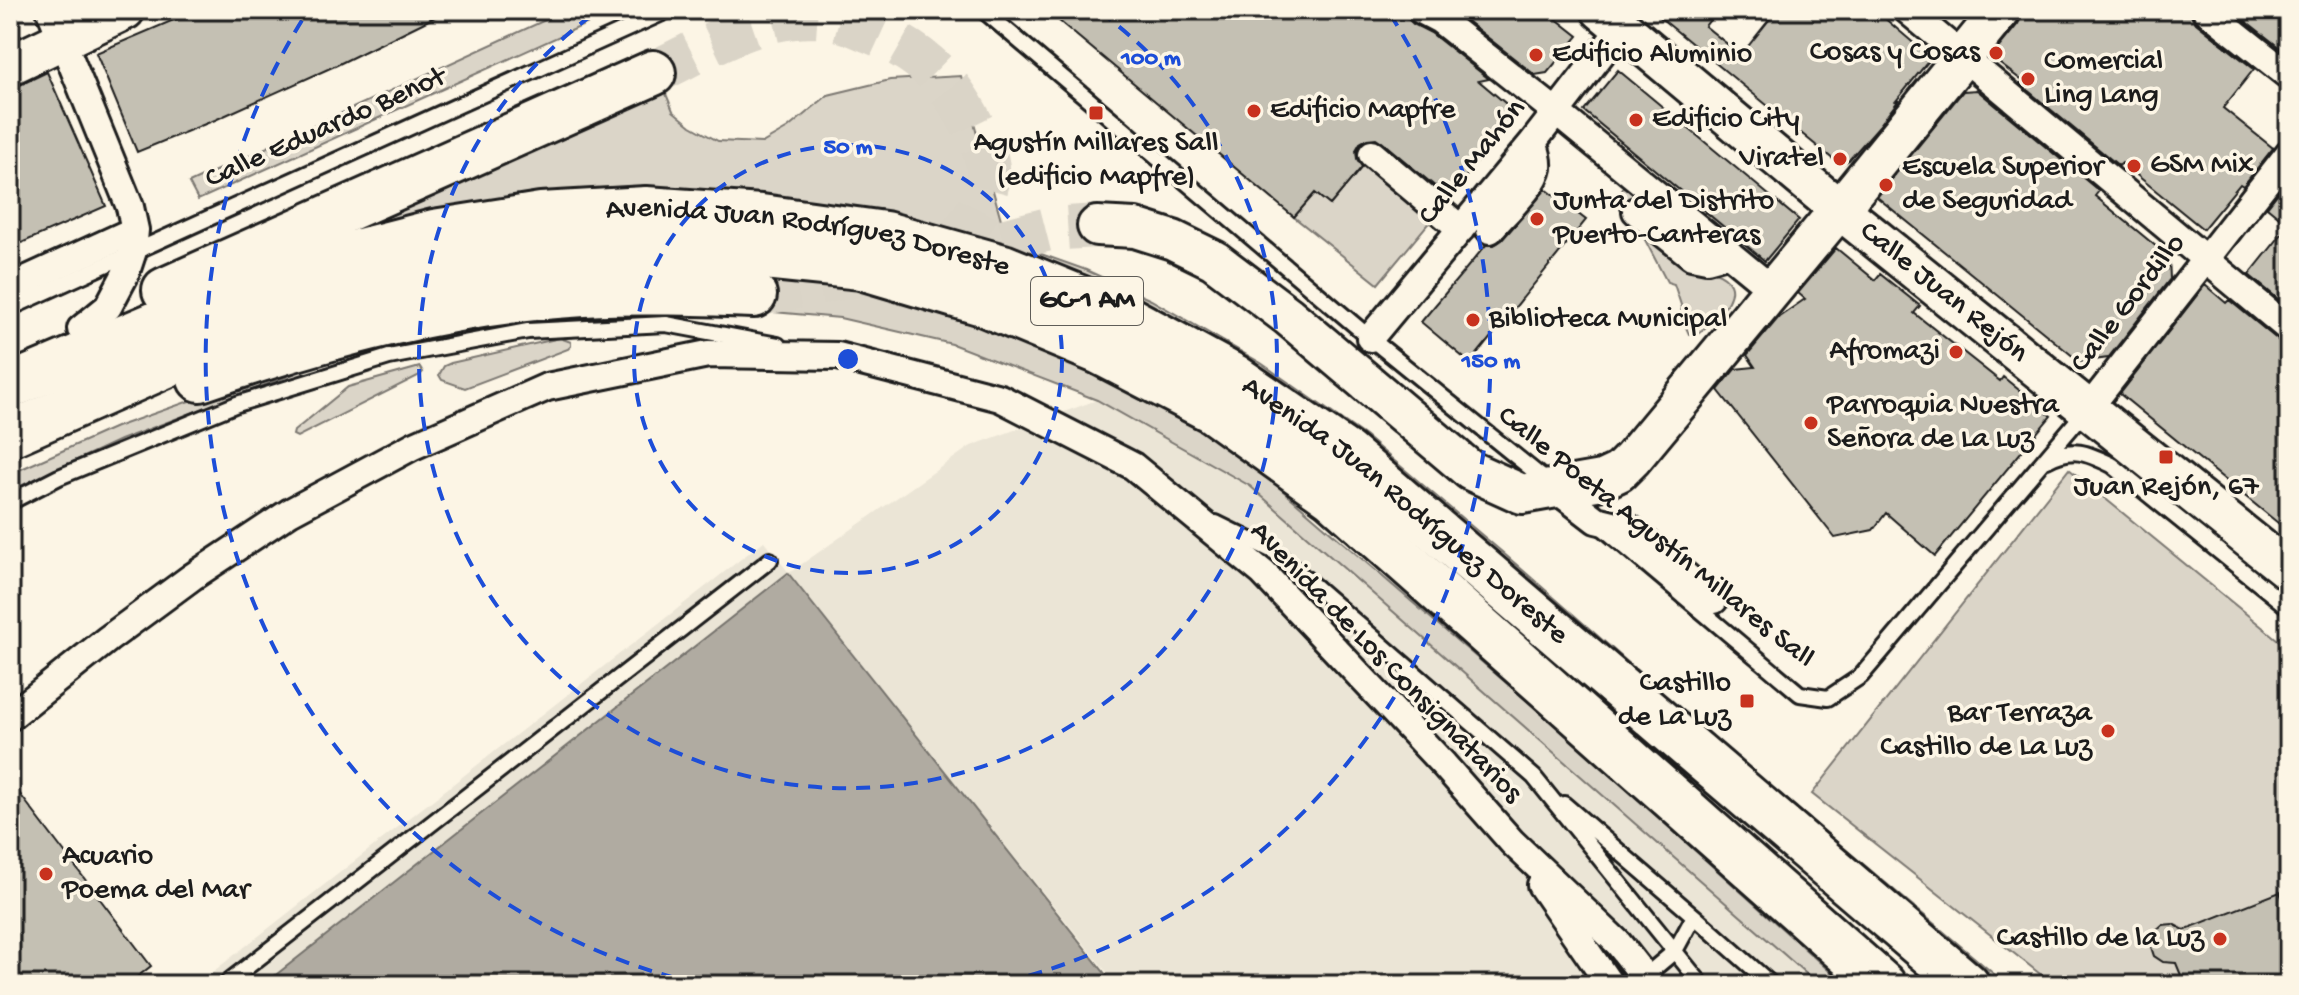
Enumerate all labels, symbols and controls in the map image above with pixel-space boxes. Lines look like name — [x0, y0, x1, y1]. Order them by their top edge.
place label: Cosas y Cosas — [1810, 36, 1981, 71]
place label: Edificio Aluminio — [1552, 38, 1752, 73]
marker: Cosas y Cosas — [1987, 44, 2005, 62]
text: 100 m — [1120, 45, 1181, 74]
place label: Comercial Ling Lang — [2044, 45, 2163, 114]
marker: Edificio Aluminio — [1527, 46, 1545, 64]
street label: Calle Eduardo Benot — [200, 59, 454, 198]
marker: Comercial Ling Lang — [2019, 70, 2037, 88]
street label: Calle Mahón — [1412, 93, 1534, 233]
place label: Edificio Mapfre — [1270, 94, 1456, 129]
marker: Edificio Mapfre — [1245, 102, 1263, 120]
place label: Edificio City — [1652, 103, 1800, 138]
marker: Agustín Millares Sall (edificio Mapfre) — [1087, 104, 1105, 122]
marker: Edificio City — [1627, 111, 1645, 129]
place label: Agustín Millares Sall (edificio Mapfre) — [973, 127, 1219, 196]
text: 50 m — [824, 134, 872, 163]
place label: Viratel — [1738, 142, 1824, 177]
place label: GSM Mix — [2150, 149, 2254, 184]
marker: Viratel — [1831, 150, 1849, 168]
place label: Escuela Superior de Seguridad — [1902, 151, 2106, 220]
marker: GSM Mix — [2125, 157, 2143, 175]
marker: Escuela Superior de Seguridad — [1877, 176, 1895, 194]
place label: Junta del Distrito Puerto-Canteras — [1552, 185, 1774, 254]
street label: Avenida Juan Rodríguez Doreste — [605, 191, 1014, 286]
marker: Junta del Distrito Puerto-Canteras — [1528, 210, 1546, 228]
street label: Calle Juan Rejón — [1852, 214, 2035, 371]
street label: Calle Gordillo — [2064, 228, 2194, 380]
road number: GC-1 AM — [1031, 277, 1143, 325]
place label: Biblioteca Municipal — [1488, 303, 1727, 338]
marker: Biblioteca Municipal — [1464, 311, 1482, 329]
place label: Afromazi — [1829, 335, 1940, 370]
marker: Afromazi — [1947, 343, 1965, 361]
centre of rings — [834, 345, 862, 373]
text: 150 m — [1461, 348, 1520, 377]
street label: Avenida Juan Rodríguez Doreste — [1235, 369, 1575, 653]
place label: Parroquia Nuestra Señora de La Luz — [1826, 389, 2060, 458]
street label: Calle Poeta Agustín Millares Sall — [1490, 399, 1820, 677]
marker: Parroquia Nuestra Señora de La Luz — [1802, 414, 1820, 432]
marker: Juan Rejón, 67 — [2157, 448, 2175, 466]
place label: Juan Rejón, 67 — [2073, 471, 2260, 506]
street label: Avenida de Los Consignatarios — [1241, 515, 1529, 812]
place label: Castillo de La Luz — [1618, 667, 1732, 736]
marker: Castillo de La Luz — [1738, 692, 1756, 710]
place label: Bar Terraza Castillo de La Luz — [1880, 697, 2093, 766]
marker: Bar Terraza Castillo de La Luz — [2099, 722, 2117, 740]
place label: Acuario Poema del Mar — [61, 840, 252, 909]
marker: Acuario Poema del Mar — [37, 865, 55, 883]
place label: Castillo de la Luz — [1997, 922, 2205, 957]
marker: Castillo de la Luz — [2211, 930, 2229, 948]

